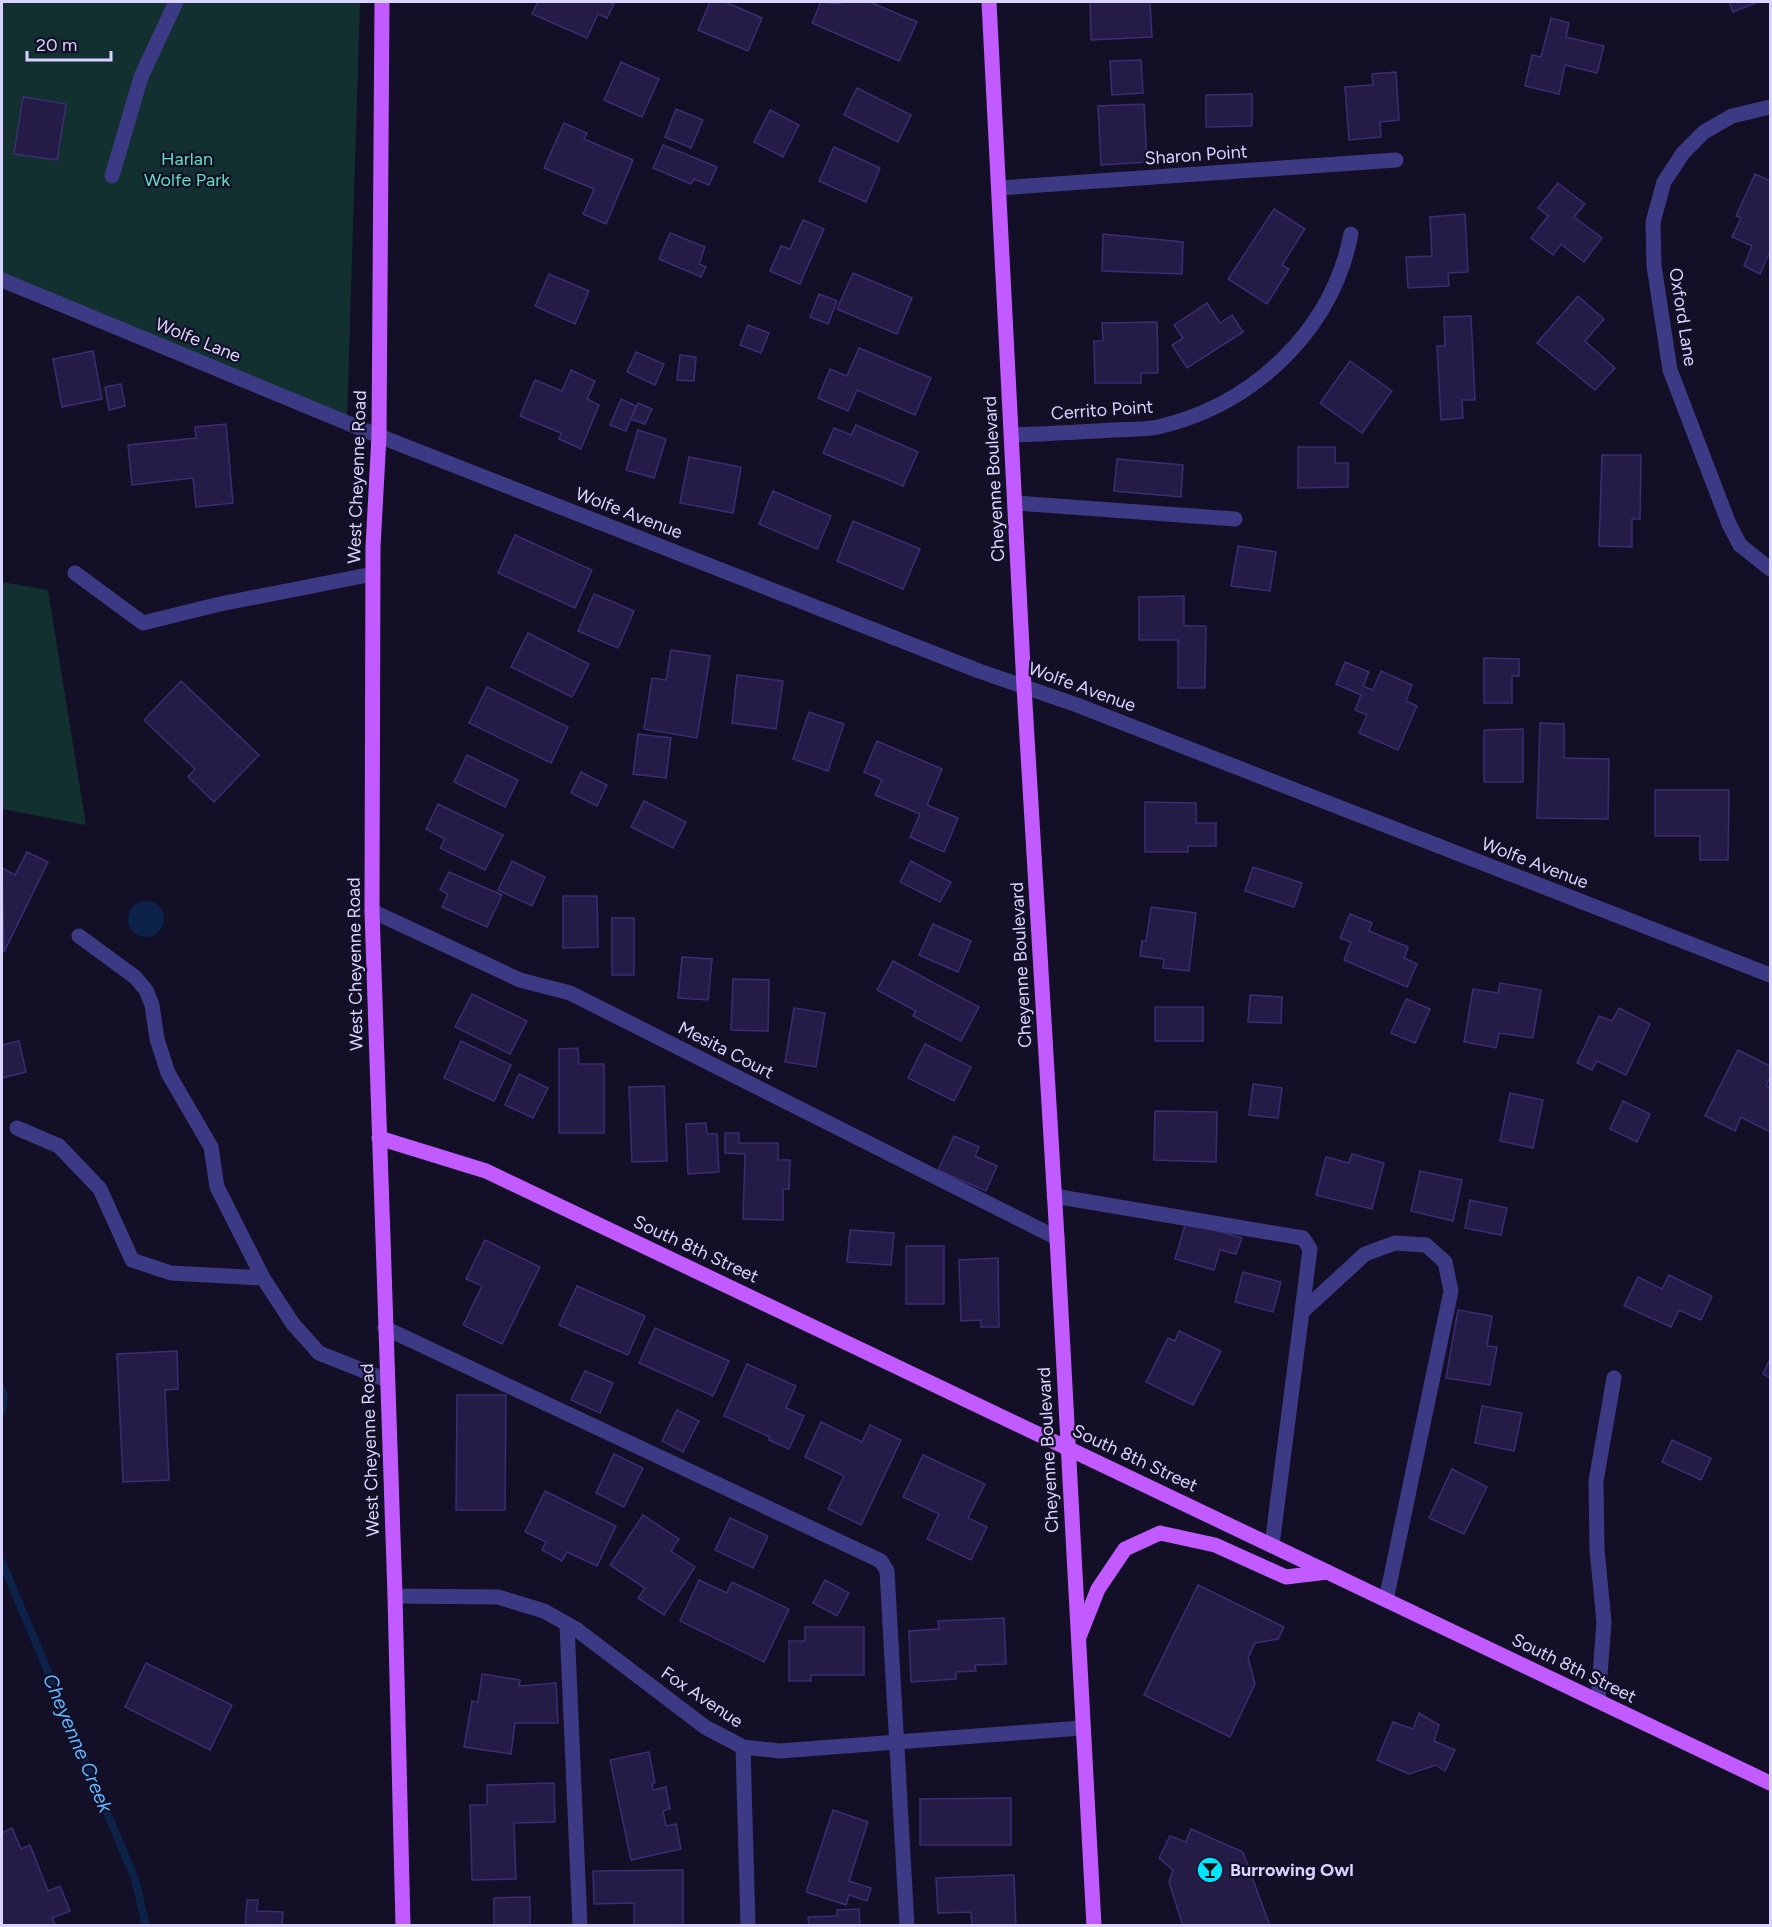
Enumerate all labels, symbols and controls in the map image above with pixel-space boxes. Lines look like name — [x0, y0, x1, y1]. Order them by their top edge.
scale bar — [27, 24, 111, 62]
text: 20 m — [36, 34, 77, 56]
street label: Sharon Point — [1144, 140, 1248, 170]
park label: Harlan Wolfe Park — [144, 148, 230, 191]
street label: Oxford Lane — [1664, 266, 1702, 368]
street label: Wolfe Lane — [152, 313, 244, 367]
street label: West Cheyenne Road — [343, 390, 371, 564]
street label: Cerrito Point — [1050, 395, 1154, 425]
street label: Cheyenne Boulevard — [979, 396, 1009, 562]
street label: Wolfe Avenue — [572, 483, 686, 544]
street label: Wolfe Avenue — [1025, 657, 1139, 717]
street label: Wolfe Avenue — [1478, 833, 1592, 894]
street label: West Cheyenne Road — [342, 877, 368, 1051]
street label: Cheyenne Boulevard — [1006, 882, 1036, 1048]
street label: Mesita Court — [675, 1017, 778, 1084]
street label: South 8th Street — [630, 1210, 762, 1288]
street label: West Cheyenne Road — [356, 1363, 384, 1537]
street label: Cheyenne Boulevard — [1033, 1367, 1063, 1533]
street label: South 8th Street — [1069, 1419, 1201, 1497]
street label: South 8th Street — [1508, 1628, 1640, 1708]
street label: Fox Avenue — [657, 1662, 747, 1732]
water label: Cheyenne Creek — [38, 1670, 119, 1817]
bar icon: Burrowing Owl — [1195, 1855, 1225, 1885]
place label: Burrowing Owl — [1230, 1859, 1354, 1881]

